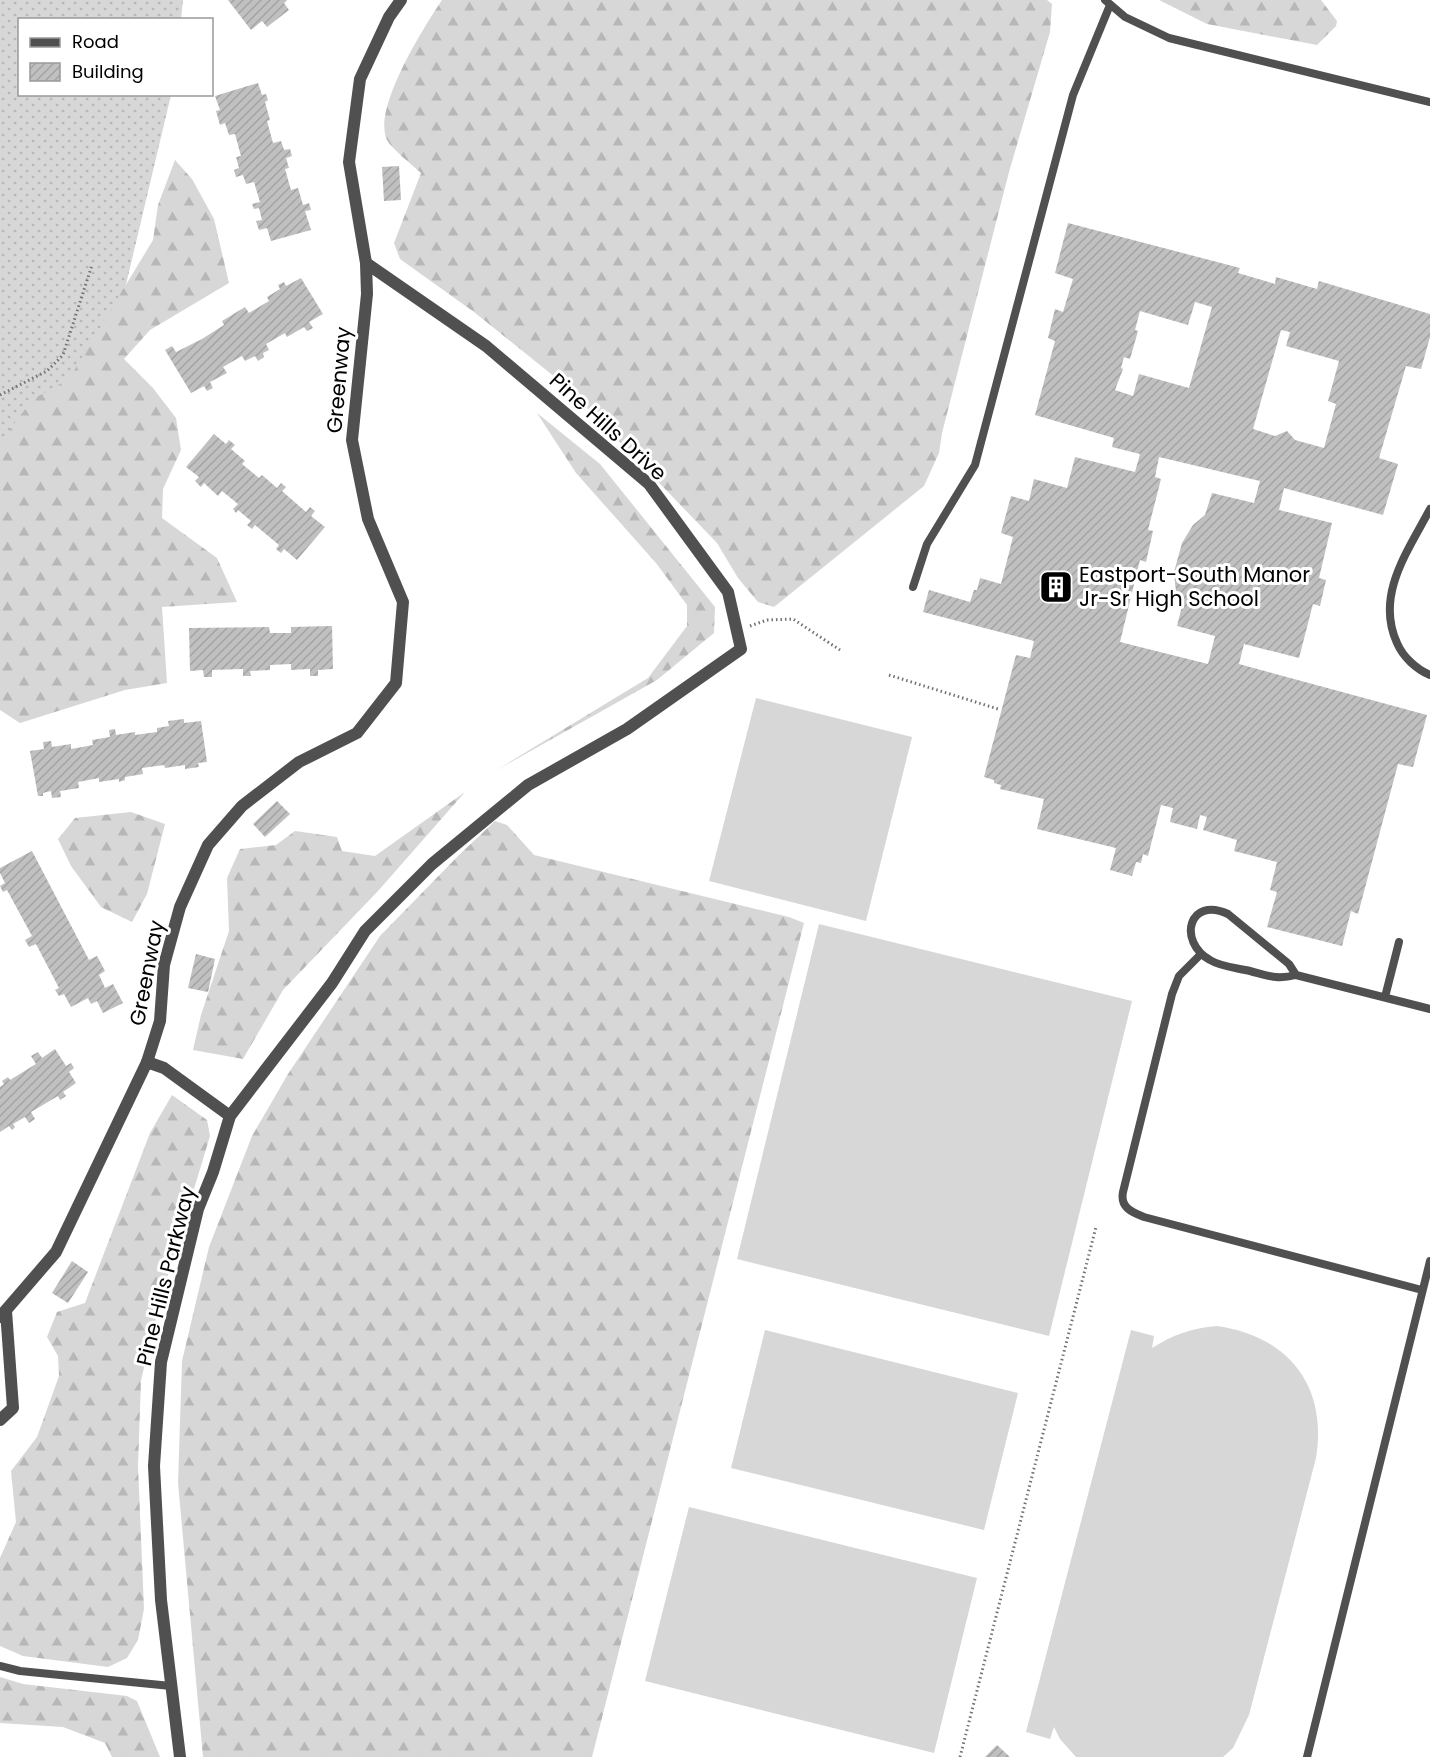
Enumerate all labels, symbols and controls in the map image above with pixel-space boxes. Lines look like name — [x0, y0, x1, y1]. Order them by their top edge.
legend — [18, 18, 213, 96]
text: Road — [72, 29, 119, 54]
text: Building — [72, 59, 144, 84]
street label: Greenway — [319, 325, 358, 434]
street label: Pine Hills Drive — [543, 366, 673, 487]
place label: Eastport-South Manor Jr-Sr High School — [1079, 560, 1310, 613]
building icon: Eastport-South Manor Jr-Sr High School — [1038, 569, 1074, 605]
street label: Greenway — [122, 918, 171, 1028]
street label: Pine Hills Parkway — [129, 1183, 202, 1369]

